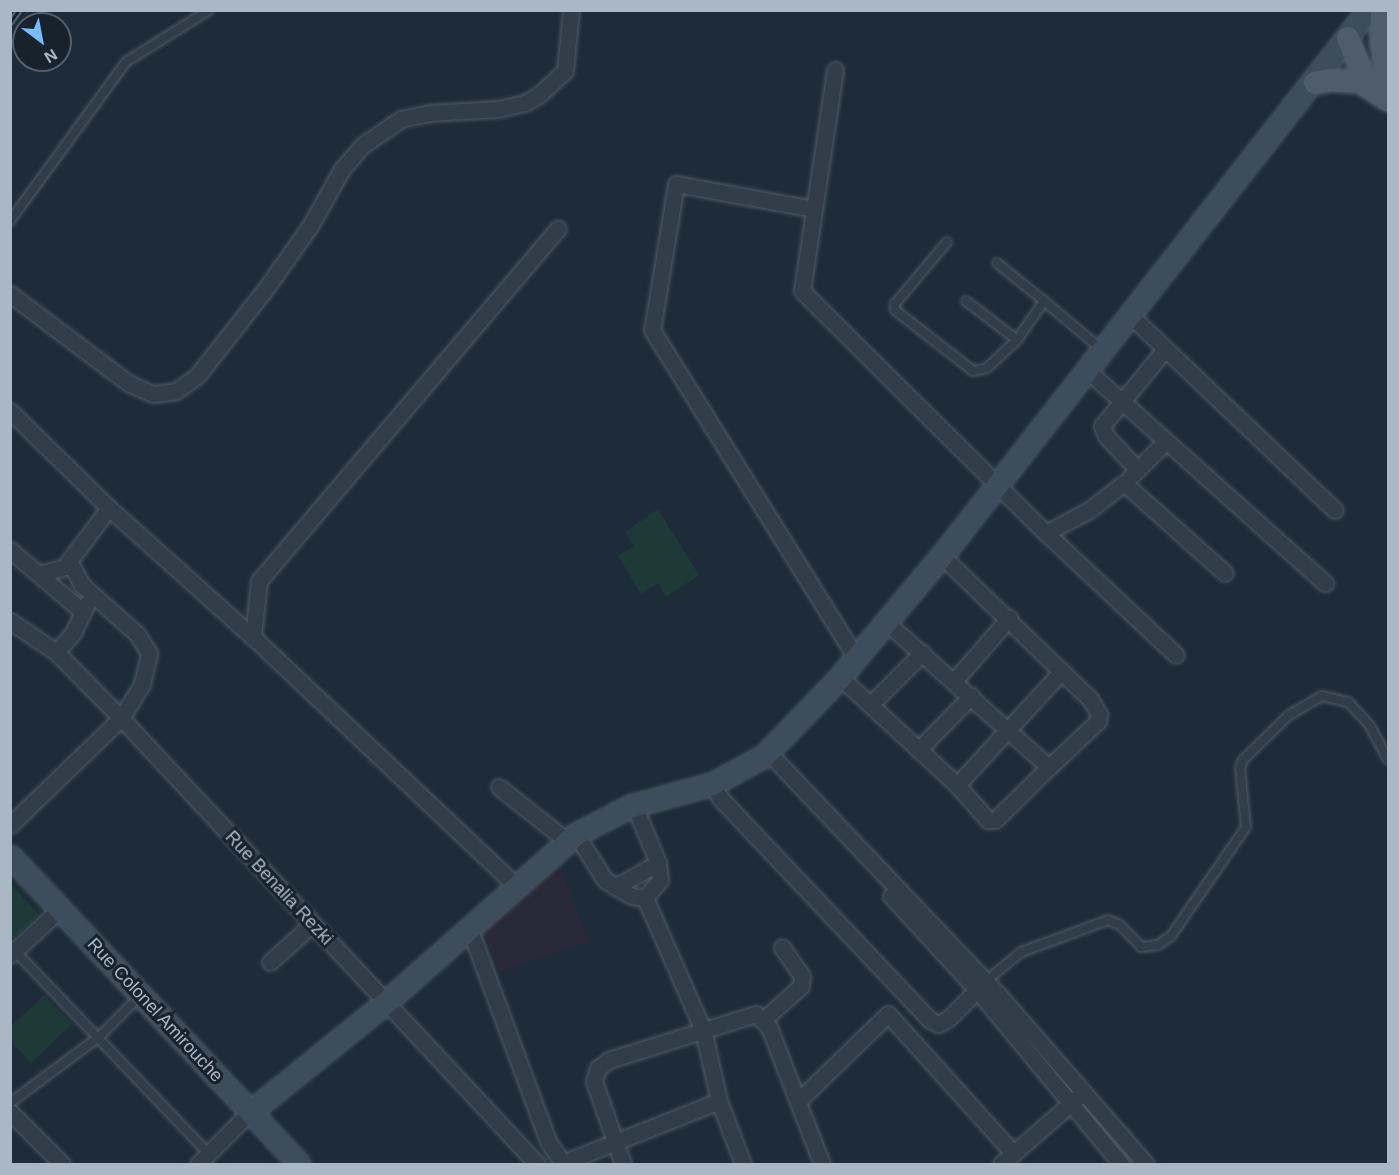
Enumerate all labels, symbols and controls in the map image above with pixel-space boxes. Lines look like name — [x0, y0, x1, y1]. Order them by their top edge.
north arrow — [12, 12, 72, 72]
text: N — [41, 46, 60, 66]
street label: Rue Benalia Rezki — [221, 826, 337, 950]
street label: Rue Colonel Amirouche — [82, 933, 228, 1087]

